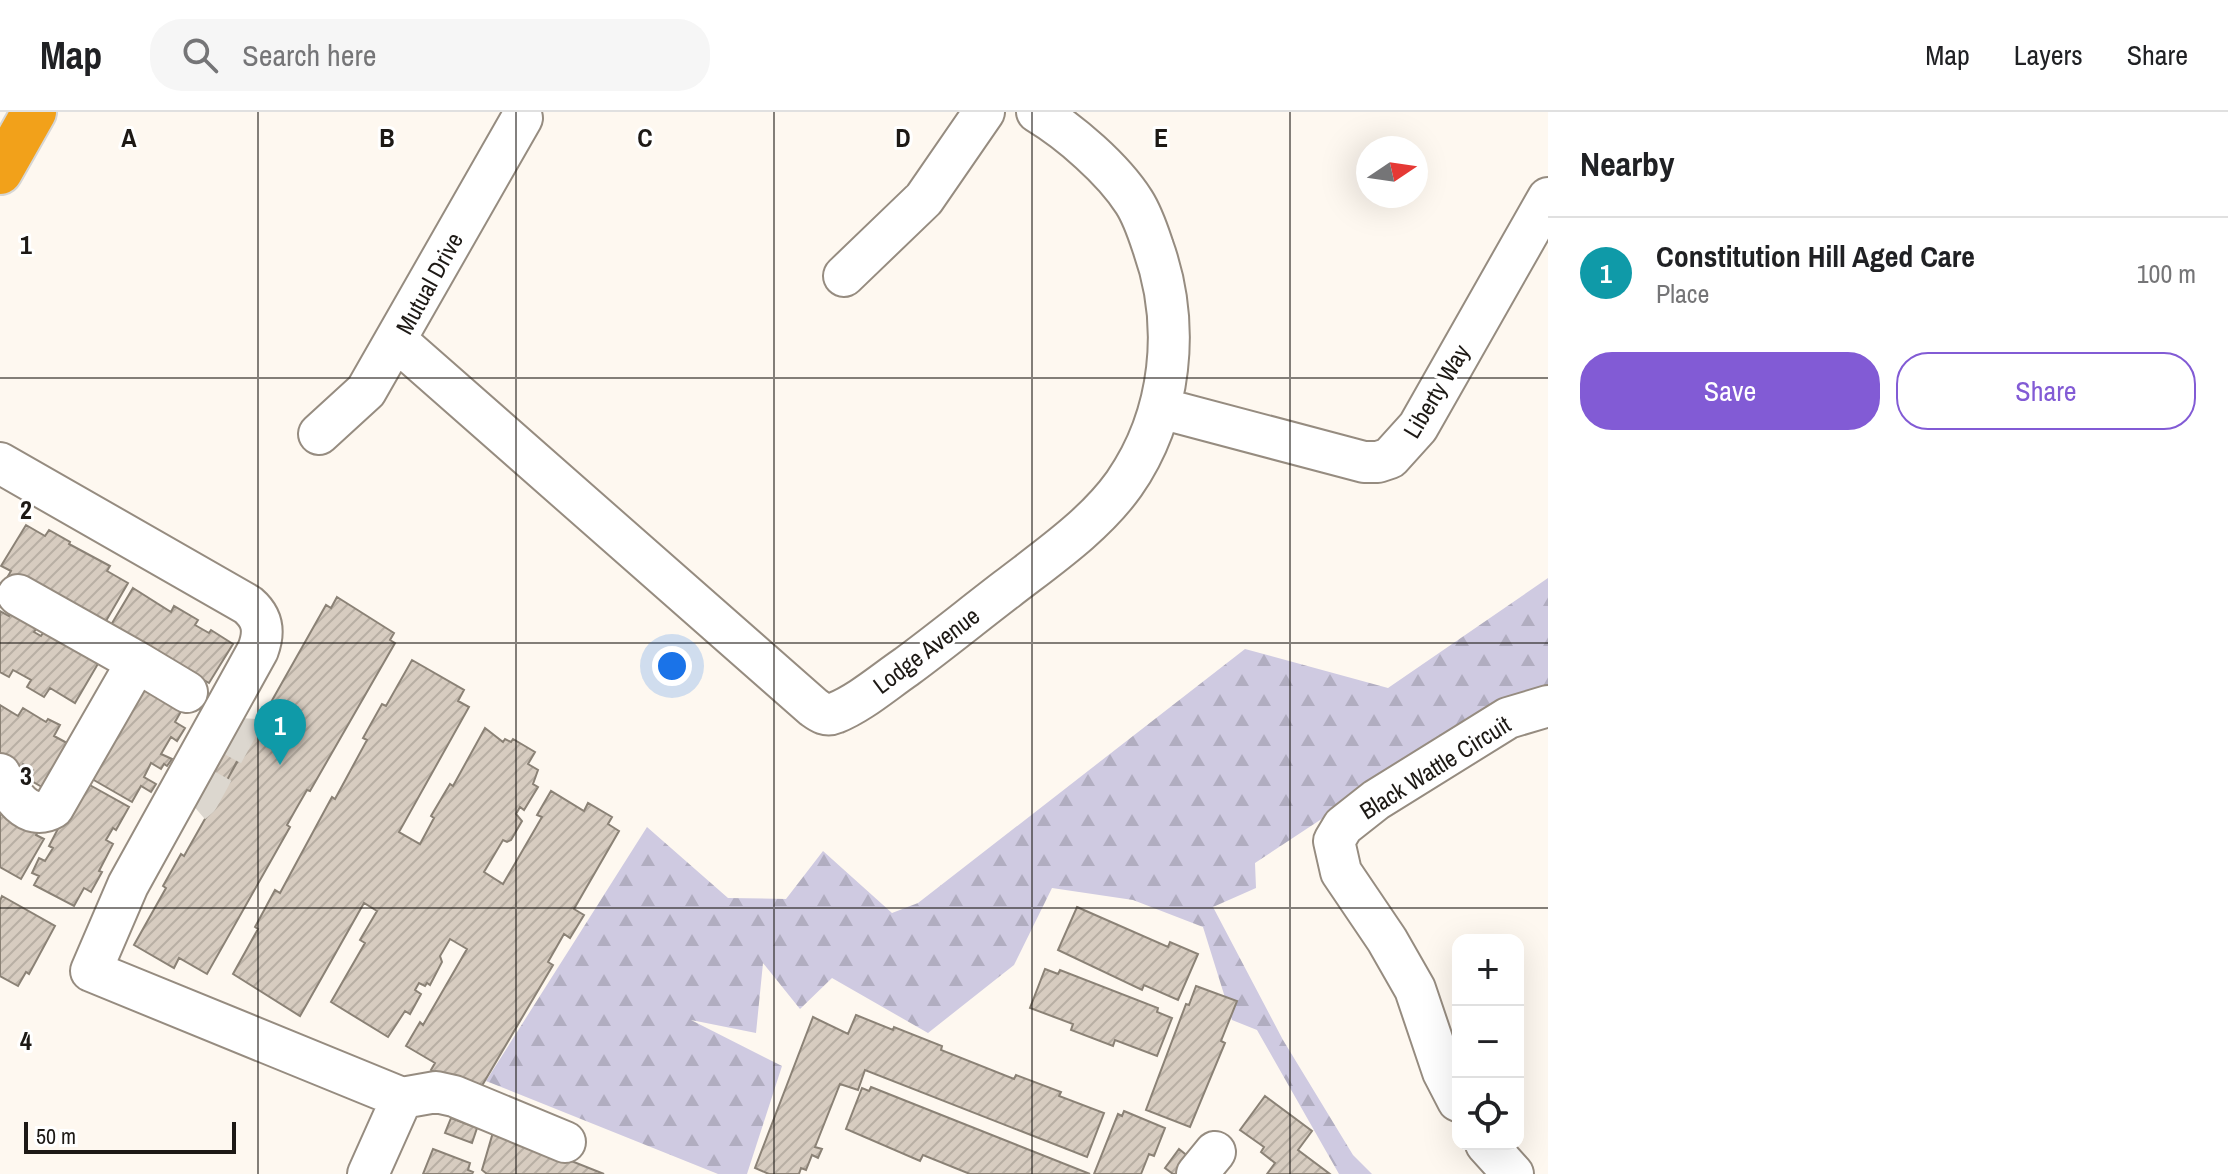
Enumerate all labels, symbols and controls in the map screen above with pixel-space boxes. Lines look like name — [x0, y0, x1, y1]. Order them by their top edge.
search box — [150, 19, 710, 91]
text: Map — [40, 30, 102, 81]
icon: search — [178, 33, 222, 77]
text: Search here — [242, 35, 376, 75]
text: Map — [1925, 36, 1970, 74]
text: Layers — [2014, 36, 2083, 74]
text: Share — [2127, 36, 2188, 74]
text: A — [121, 120, 137, 155]
text: B — [379, 120, 395, 155]
text: C — [637, 120, 653, 155]
text: D — [895, 120, 911, 155]
text: E — [1154, 120, 1168, 155]
north arrow — [1356, 136, 1428, 208]
text: Nearby — [1580, 141, 1675, 187]
street label: Mutual Drive — [388, 226, 470, 340]
text: 1 — [20, 227, 32, 262]
text: Constitution Hill Aged Care — [1656, 236, 1975, 276]
text: 1 — [1600, 256, 1612, 291]
text: 100 m — [2137, 256, 2196, 291]
text: Place — [1656, 276, 1709, 311]
street label: Liberty Way — [1395, 338, 1477, 444]
button: Save — [1580, 352, 1880, 430]
button: Share — [1896, 352, 2196, 430]
text: 2 — [20, 492, 32, 527]
street label: Lodge Avenue — [866, 599, 986, 701]
your location — [652, 646, 692, 686]
pin: 1 — [254, 699, 306, 765]
street label: Black Wattle Circuit — [1354, 708, 1517, 826]
text: 3 — [20, 758, 32, 793]
map controls — [1452, 934, 1524, 1150]
button: + — [1452, 934, 1524, 1006]
button: − — [1452, 1006, 1524, 1078]
text: 4 — [20, 1023, 32, 1058]
button: locate — [1452, 1078, 1524, 1150]
scale bar — [24, 1118, 236, 1154]
text: 50 m — [36, 1121, 76, 1151]

